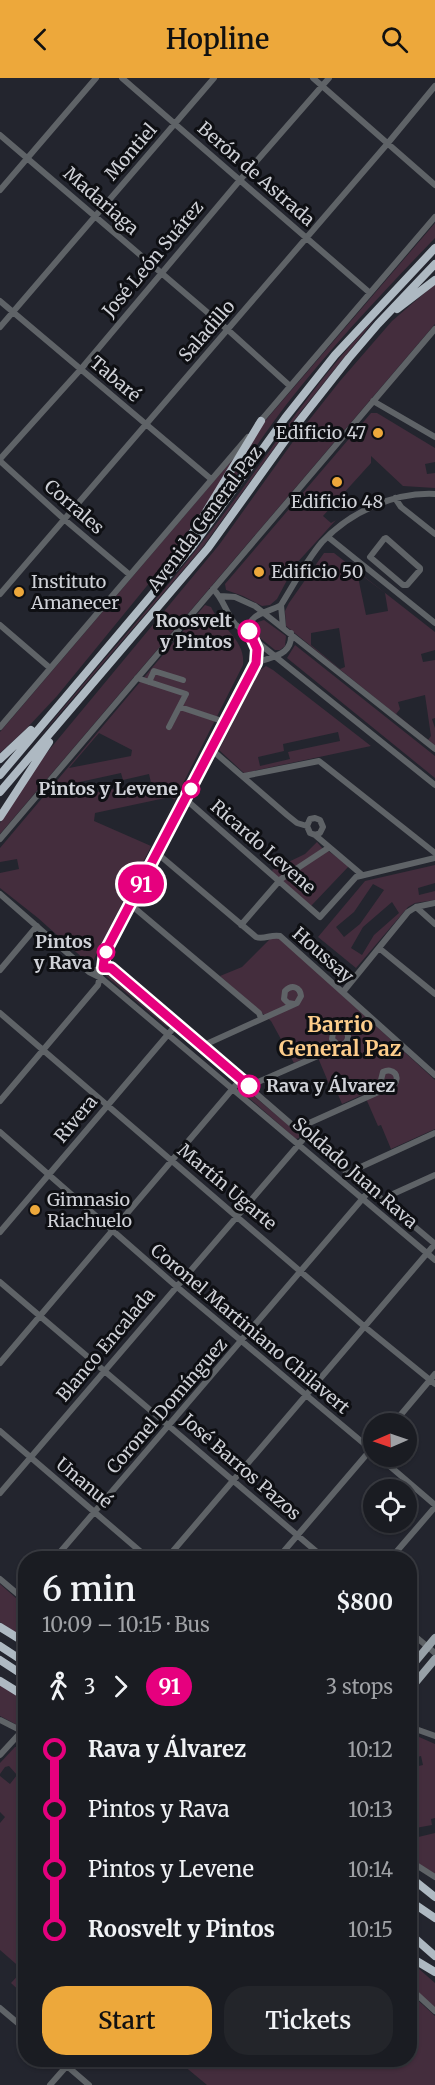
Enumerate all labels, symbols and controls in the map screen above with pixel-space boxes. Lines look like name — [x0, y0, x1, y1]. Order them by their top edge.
text: Hopline — [166, 22, 269, 56]
icon: back — [24, 23, 57, 56]
icon: search — [378, 23, 411, 56]
street label: Berón de Astrada — [193, 116, 320, 231]
street label: Montiel — [100, 118, 162, 185]
street label: Madariaga — [59, 162, 144, 240]
street label: José León Suárez — [96, 195, 208, 322]
street label: Saladillo — [174, 295, 240, 366]
street label: Tabaré — [85, 351, 145, 407]
place label: Edificio 47 — [276, 421, 366, 444]
marker: Edificio 47 — [371, 426, 385, 440]
street label: Avenida General Paz — [142, 441, 267, 597]
street label: Corrales — [40, 474, 109, 539]
marker: Edificio 48 — [330, 475, 344, 489]
place label: Edificio 48 — [291, 490, 383, 513]
place label: Edificio 50 — [271, 560, 363, 583]
marker: Edificio 50 — [252, 565, 266, 579]
place label: Instituto Amanecer — [30, 570, 119, 614]
marker: Instituto Amanecer — [12, 585, 26, 599]
place label: Roosvelt y Pintos — [155, 609, 233, 653]
marker: Roosvelt y Pintos — [238, 620, 260, 642]
place label: Pintos y Levene — [38, 777, 178, 800]
marker: Pintos y Levene — [182, 780, 200, 798]
street label: Ricardo Levene — [206, 795, 321, 899]
line badge: 91 — [114, 864, 168, 904]
text: 91 — [130, 871, 152, 898]
street label: Houssay — [288, 922, 359, 988]
place label: Pintos y Rava — [34, 930, 92, 974]
marker: Pintos y Rava — [97, 943, 115, 961]
district label: Barrio General Paz — [279, 1011, 402, 1062]
place label: Rava y Álvarez — [266, 1074, 395, 1097]
marker: Rava y Álvarez — [238, 1075, 260, 1097]
street label: Rivera — [49, 1090, 102, 1147]
street label: Soldado Juan Rava — [288, 1112, 423, 1233]
street label: Martín Ugarte — [173, 1138, 282, 1235]
place label: Gimnasio Riachuelo — [47, 1188, 132, 1232]
marker: Gimnasio Riachuelo — [28, 1203, 42, 1217]
street label: Coronel Martiniano Chilavert — [146, 1239, 355, 1419]
street label: Blanco Encalada — [52, 1283, 160, 1406]
street label: Coronel Domínguez — [101, 1333, 232, 1478]
street label: José Barros Pazos — [176, 1408, 306, 1525]
north arrow — [363, 1413, 417, 1467]
map controls — [363, 1413, 417, 1533]
street label: Unanué — [51, 1452, 117, 1513]
button: locate — [363, 1479, 417, 1533]
text: 6 min — [42, 1569, 136, 1610]
text: $800 — [336, 1588, 393, 1616]
text: 10:09 – 10:15 · Bus — [42, 1612, 210, 1637]
icon: walk — [42, 1670, 75, 1703]
icon: forward — [104, 1670, 137, 1703]
text: 91 — [158, 1673, 180, 1700]
text: 3 — [84, 1674, 95, 1699]
text: 3 stops — [326, 1674, 393, 1699]
text: Rava y Álvarez — [88, 1735, 246, 1763]
text: 10:12 — [348, 1737, 393, 1762]
text: Pintos y Rava — [88, 1795, 229, 1823]
text: 10:13 — [348, 1797, 393, 1822]
text: Pintos y Levene — [88, 1855, 254, 1883]
text: 10:14 — [348, 1857, 393, 1882]
text: Roosvelt y Pintos — [88, 1915, 275, 1943]
text: 10:15 — [348, 1917, 393, 1942]
button: Start — [42, 1986, 212, 2055]
button: Tickets — [224, 1986, 393, 2055]

